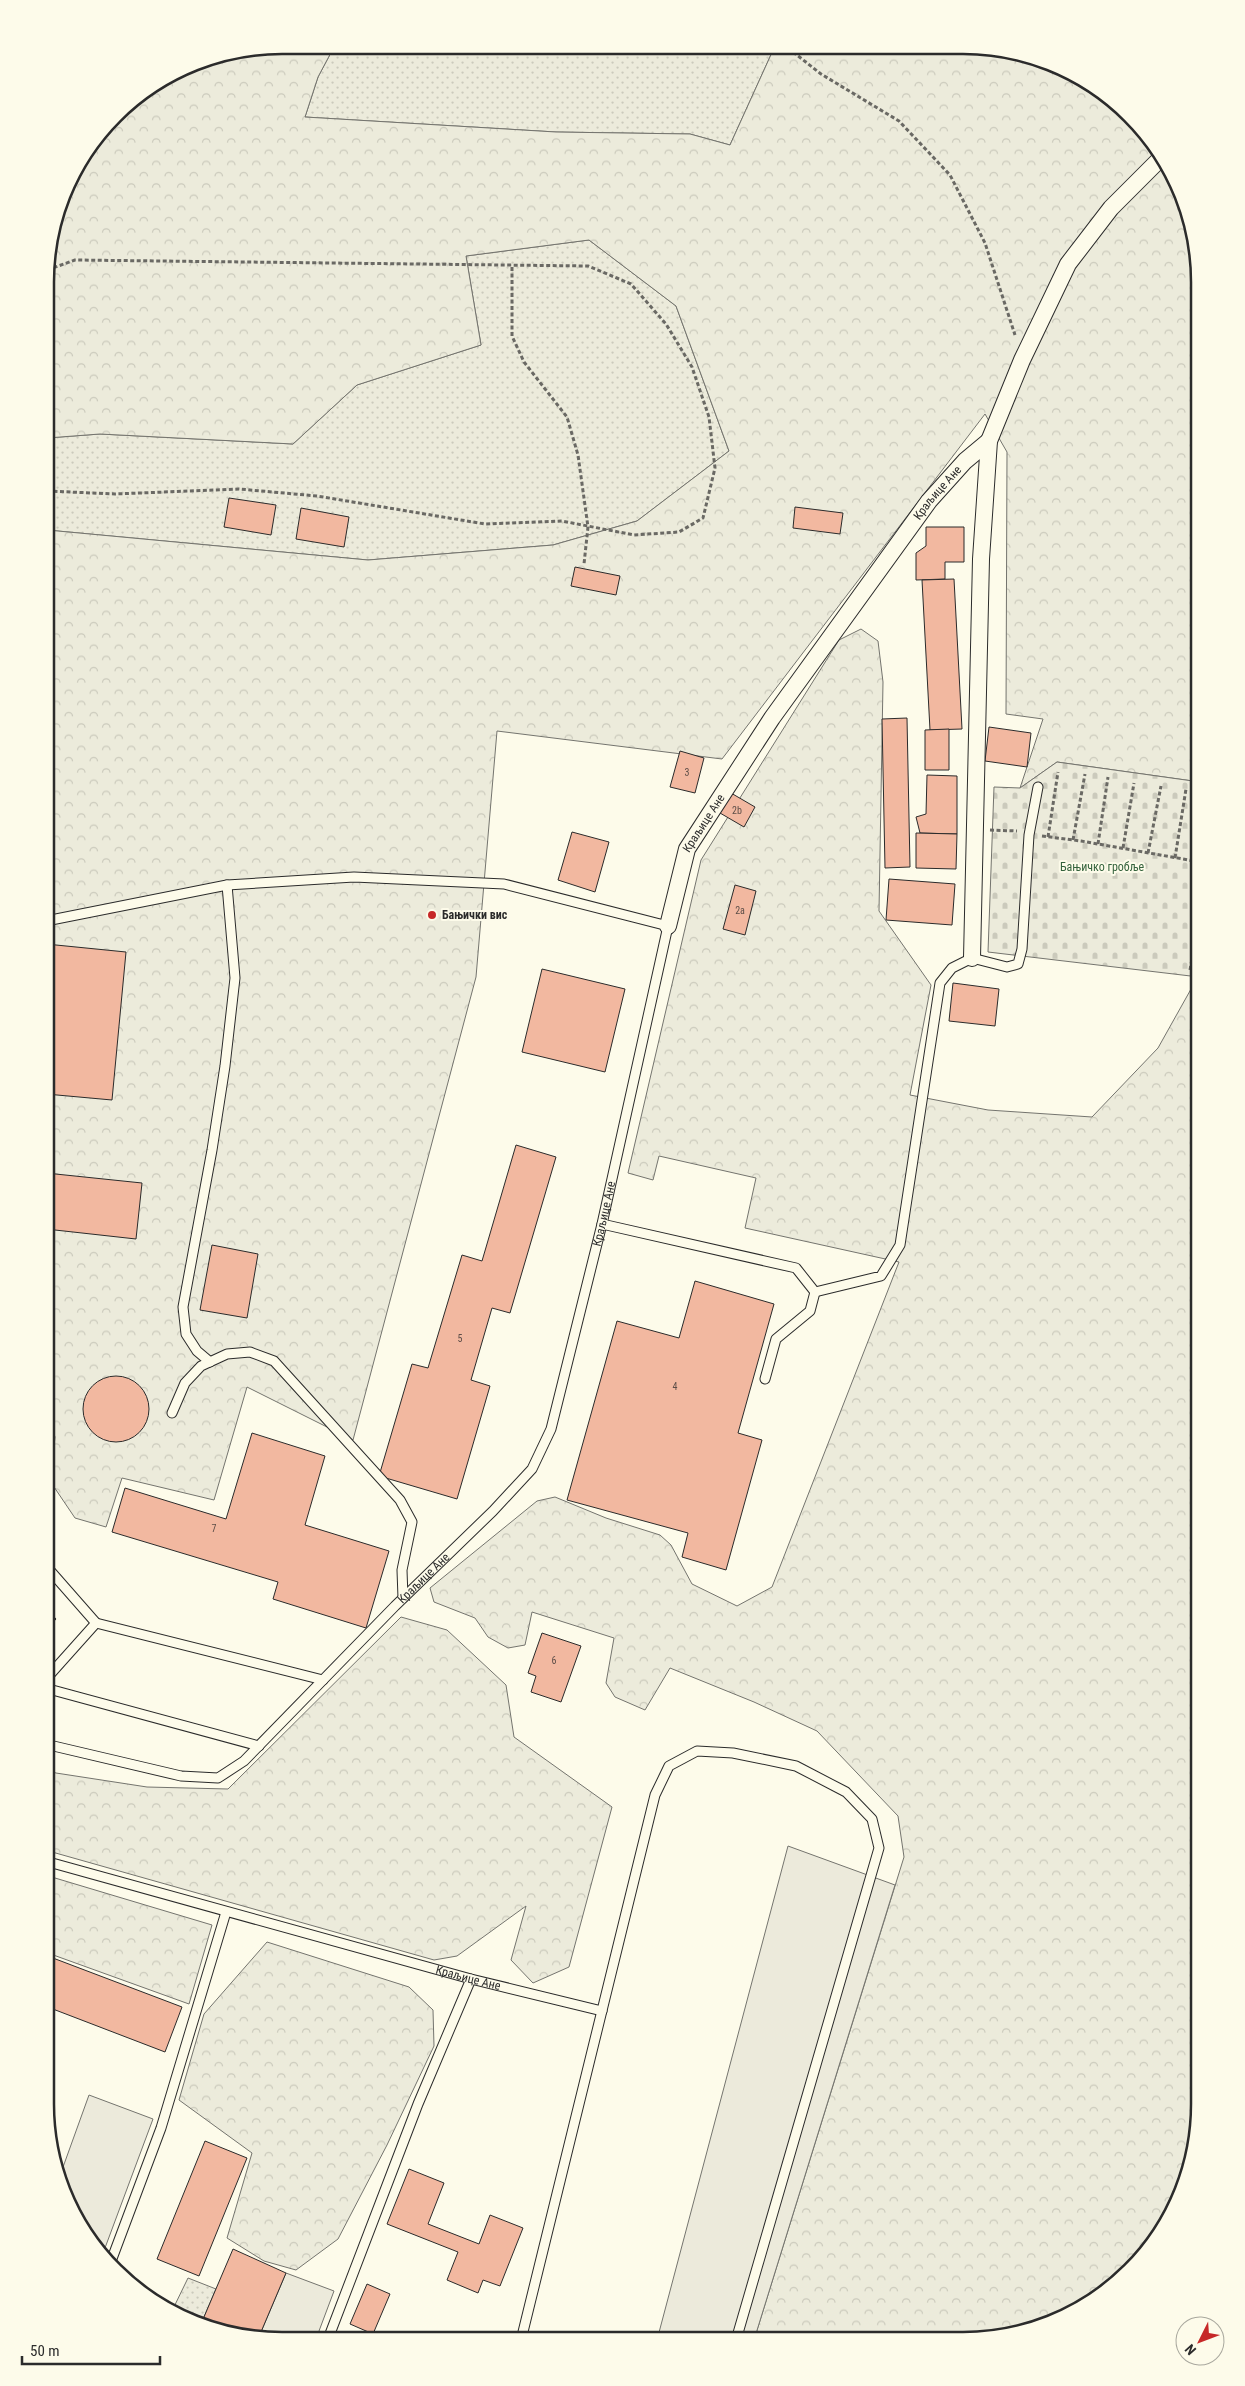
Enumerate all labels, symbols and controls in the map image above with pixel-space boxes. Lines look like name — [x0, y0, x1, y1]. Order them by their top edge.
street label: Краљице Ане — [911, 463, 965, 523]
house number: 3 — [685, 767, 690, 778]
street label: Краљице Ане — [680, 791, 728, 855]
house number: 2b — [732, 805, 742, 816]
park label: Бањичко гробље — [1060, 860, 1144, 874]
house number: 2a — [735, 905, 745, 916]
place label: Бањички вис — [442, 908, 508, 922]
marker: Бањички вис — [426, 909, 438, 921]
street label: Краљице Ане — [590, 1179, 618, 1248]
house number: 5 — [458, 1333, 463, 1344]
house number: 4 — [673, 1381, 678, 1392]
house number: 7 — [212, 1523, 217, 1534]
street label: Краљице Ане — [395, 1550, 453, 1606]
house number: 6 — [552, 1655, 557, 1666]
street label: Краљице Ане — [434, 1963, 502, 1993]
north arrow — [1175, 2316, 1225, 2366]
scale bar — [22, 2334, 160, 2366]
text: N — [1182, 2341, 1199, 2358]
text: 50 m — [30, 2342, 60, 2360]

